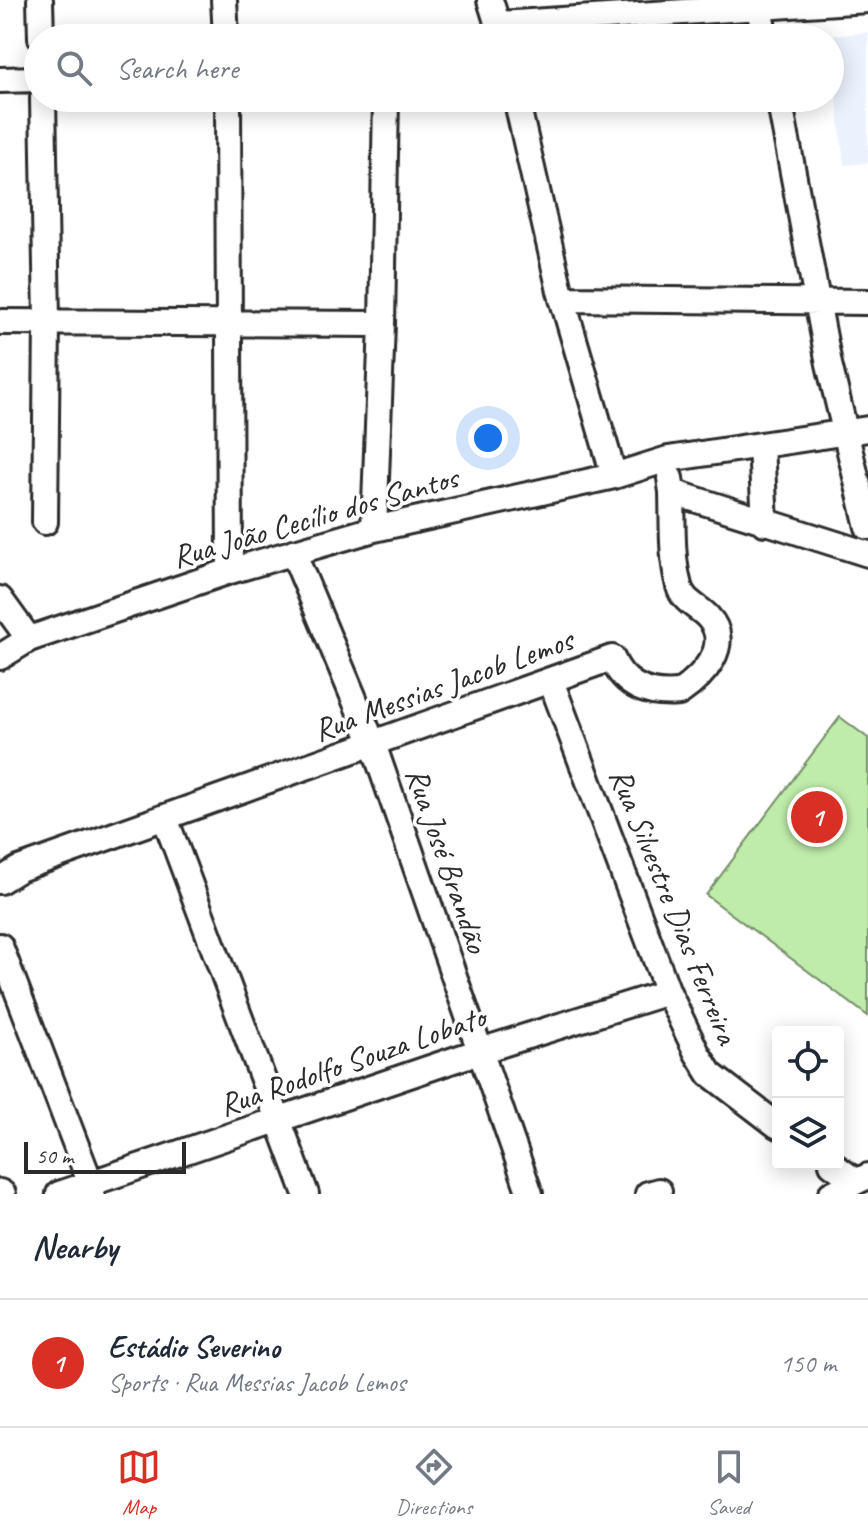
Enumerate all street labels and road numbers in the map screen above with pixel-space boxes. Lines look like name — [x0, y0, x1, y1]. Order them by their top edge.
street label: Rua João Cecílio dos Santos — [168, 456, 465, 577]
street label: Rua Messias Jacob Lemos — [308, 618, 581, 751]
street label: Rua José Brandão — [396, 762, 498, 960]
street label: Rua Silvestre Dias Ferreira — [600, 762, 749, 1052]
street label: Rua Rodolfo Souza Lobato — [214, 995, 494, 1126]

